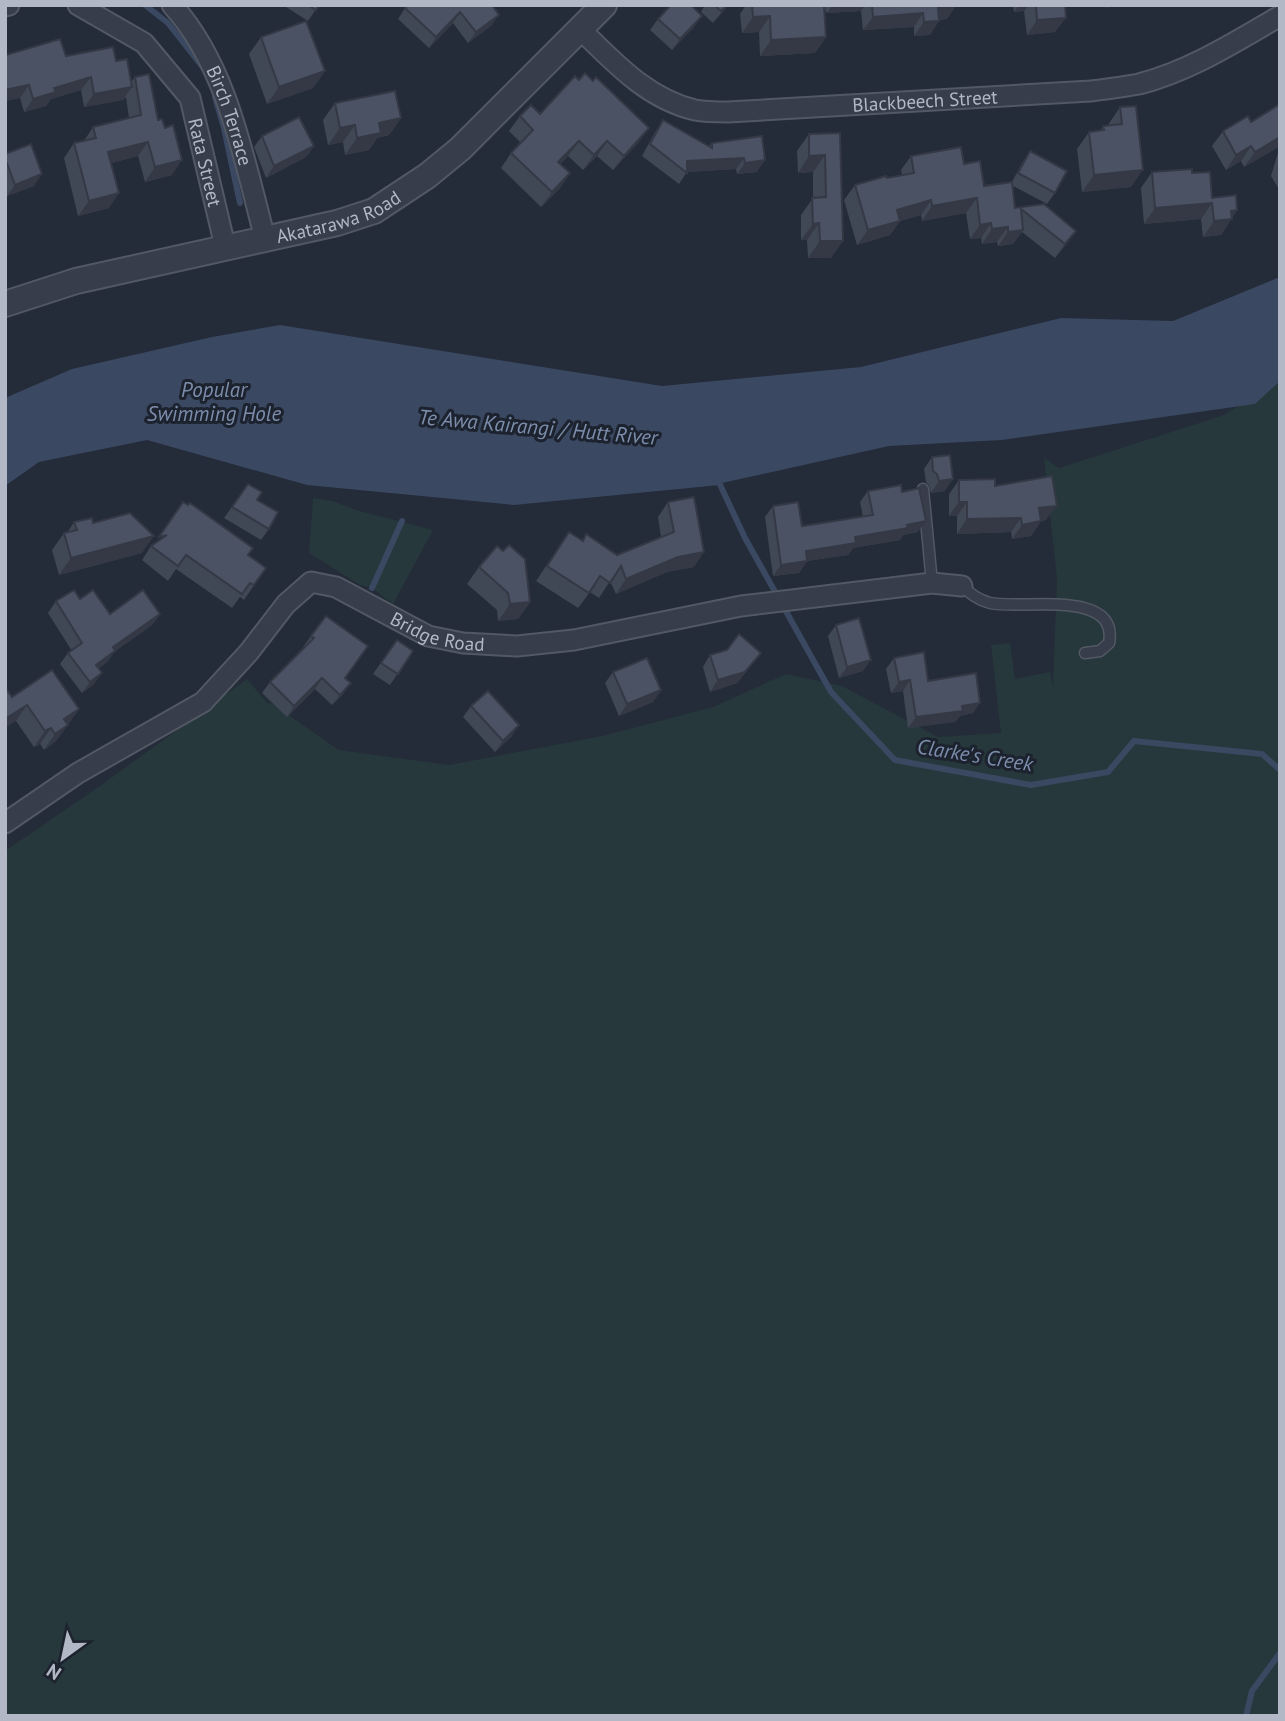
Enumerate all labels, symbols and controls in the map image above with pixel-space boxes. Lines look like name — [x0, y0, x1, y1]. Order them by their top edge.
street label: Birch Terrace — [201, 62, 258, 168]
street label: Blackbeech Street — [852, 84, 999, 117]
street label: Rata Street — [183, 116, 227, 210]
street label: Akatarawa Road — [274, 185, 405, 248]
water label: Popular Swimming Hole — [147, 376, 281, 427]
water label: Te Awa Kairangi / Hutt River — [417, 403, 661, 451]
street label: Bridge Road — [386, 606, 485, 656]
water label: Clarke's Creek — [915, 733, 1036, 778]
north arrow — [28, 1623, 98, 1693]
text: N — [42, 1659, 66, 1686]

